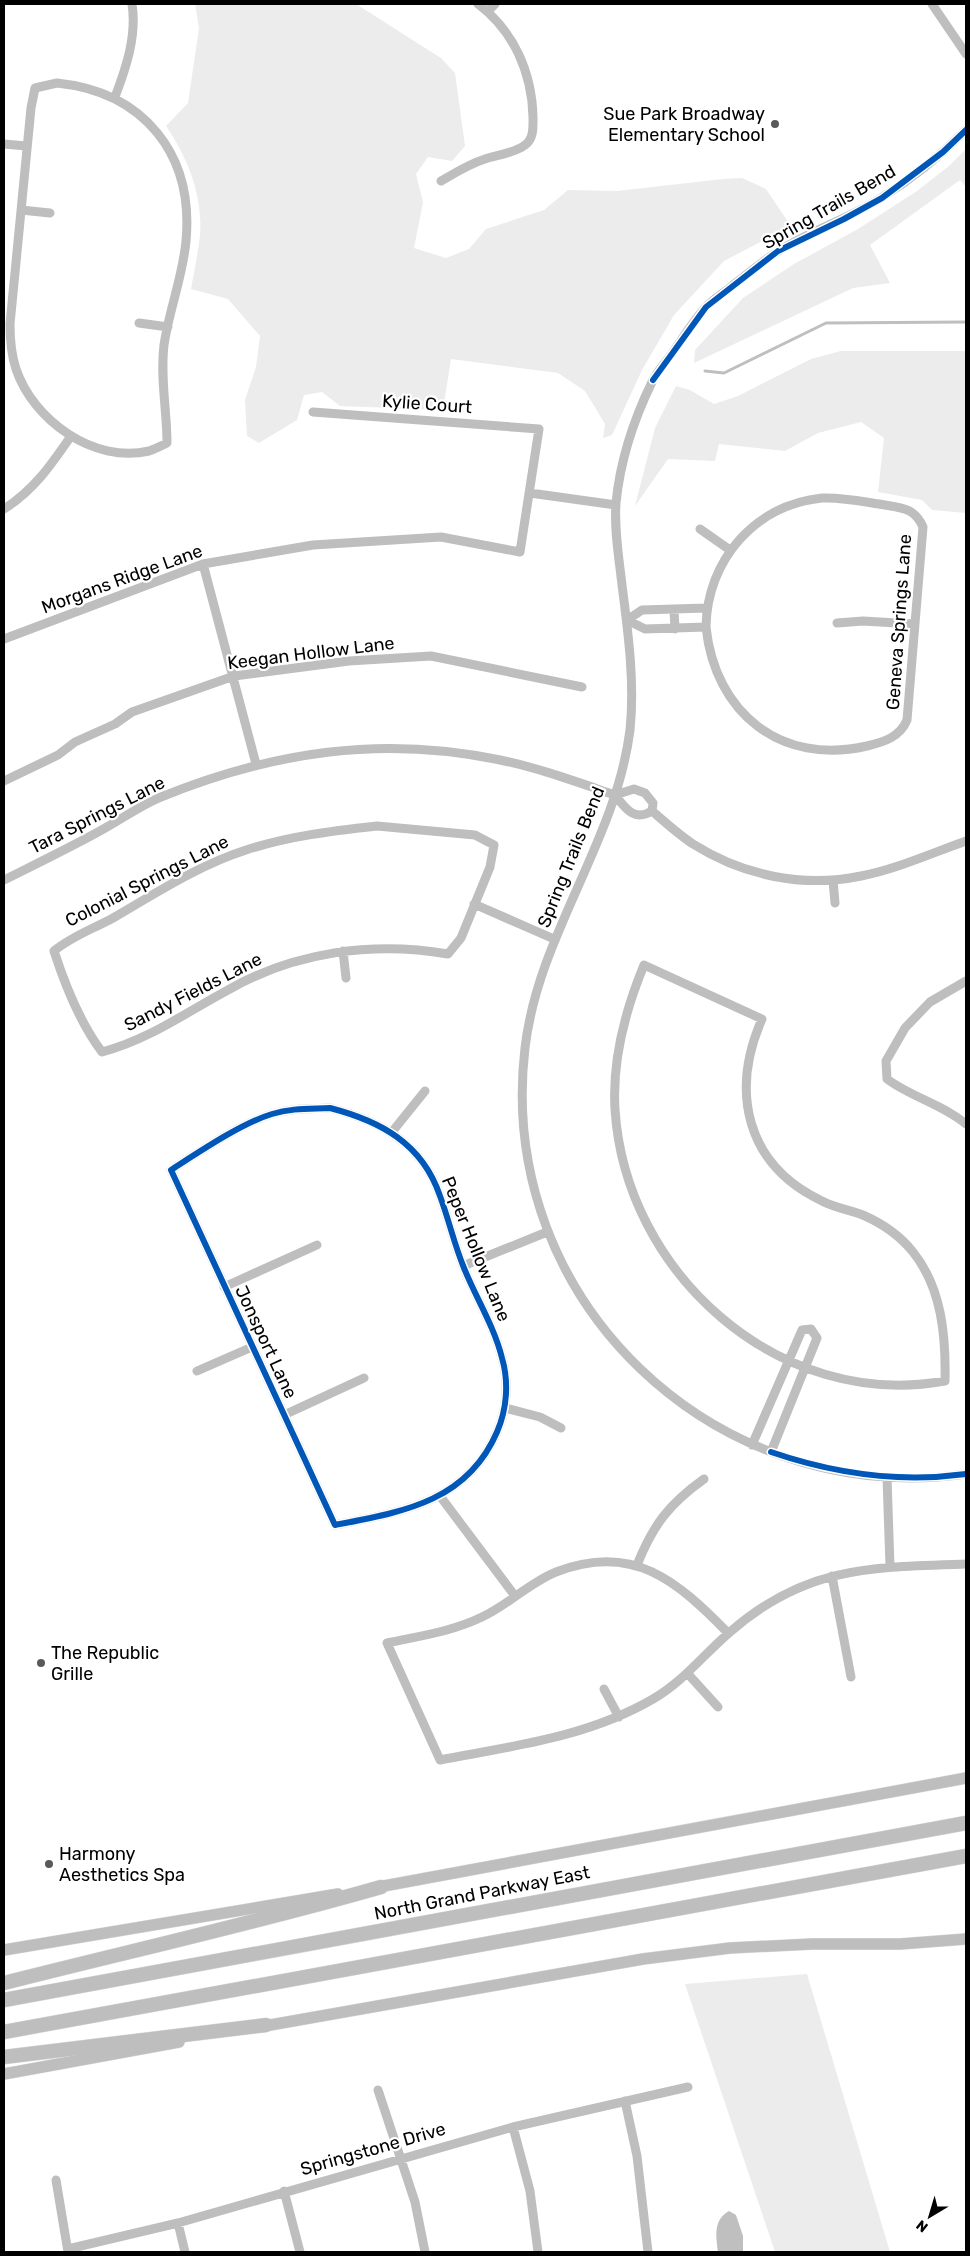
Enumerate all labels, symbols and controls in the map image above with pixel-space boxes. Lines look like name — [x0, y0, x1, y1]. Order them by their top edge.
place label: Sue Park Broadway Elementary School — [603, 103, 765, 146]
marker: Sue Park Broadway Elementary School — [769, 118, 781, 130]
street label: Spring Trails Bend — [758, 160, 900, 254]
street label: Kylie Court — [381, 390, 473, 418]
street label: Geneva Springs Lane — [882, 533, 916, 711]
street label: Morgans Ridge Lane — [39, 540, 205, 618]
street label: Keegan Hollow Lane — [226, 632, 396, 674]
street label: Tara Springs Lane — [26, 771, 168, 859]
street label: Spring Trails Bend — [533, 783, 609, 931]
street label: Colonial Springs Lane — [62, 830, 232, 932]
street label: Sandy Fields Lane — [121, 948, 265, 1036]
street label: Peper Hollow Lane — [437, 1173, 515, 1325]
street label: Jonsport Lane — [230, 1282, 302, 1402]
place label: The Republic Grille — [51, 1642, 159, 1685]
marker: The Republic Grille — [35, 1657, 47, 1669]
place label: Harmony Aesthetics Spa — [59, 1843, 185, 1886]
marker: Harmony Aesthetics Spa — [43, 1858, 55, 1870]
street label: North Grand Parkway East — [372, 1861, 592, 1925]
street label: Springstone Drive — [298, 2118, 448, 2180]
north arrow — [905, 2191, 955, 2241]
text: N — [913, 2216, 932, 2236]

